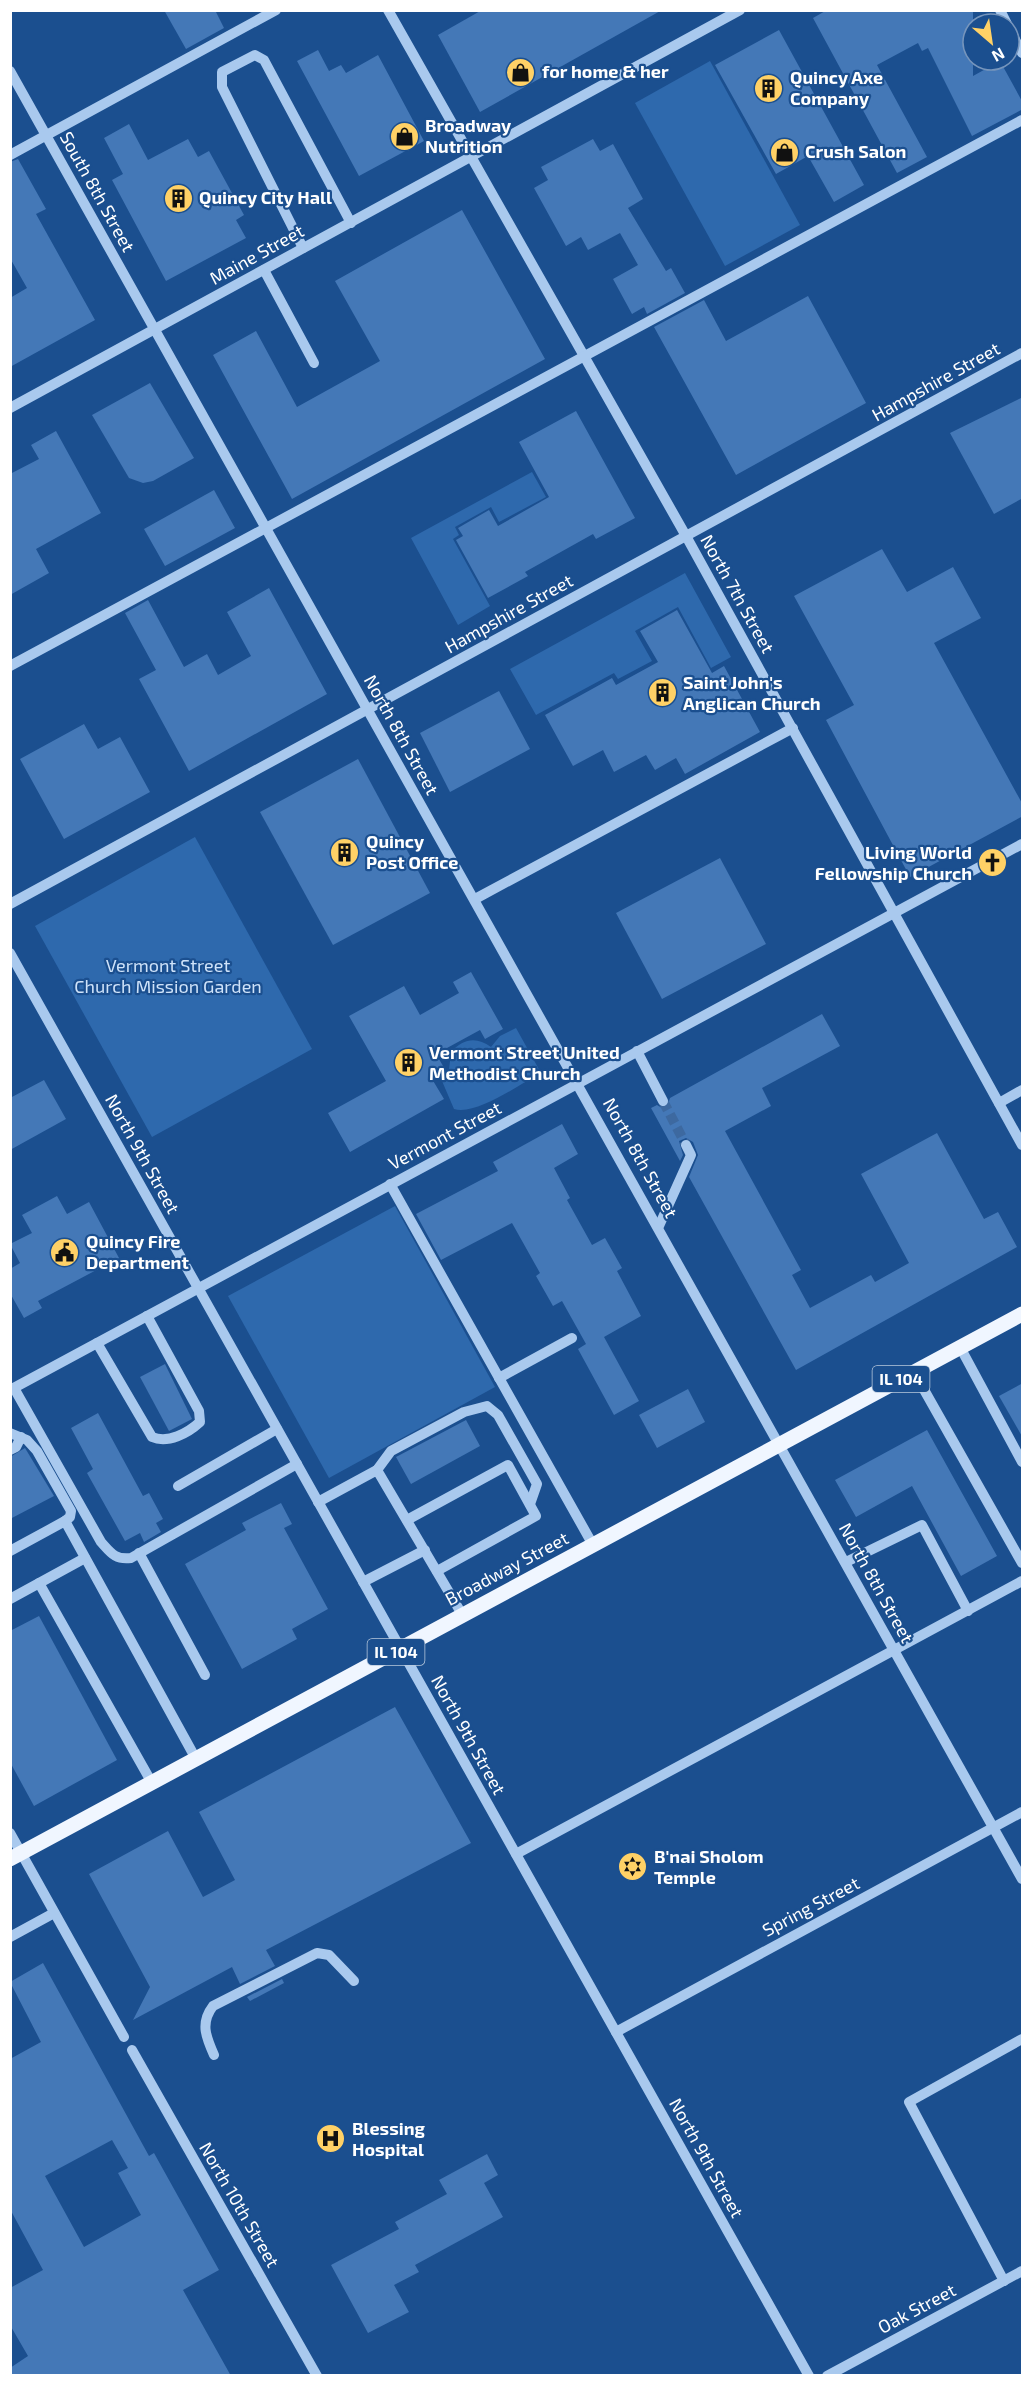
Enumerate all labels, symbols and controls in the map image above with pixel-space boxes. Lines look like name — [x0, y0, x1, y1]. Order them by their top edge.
north arrow — [961, 12, 1021, 72]
text: N — [989, 44, 1008, 67]
shop icon: for home & her — [505, 56, 537, 88]
place label: for home & her — [542, 60, 669, 82]
place label: Quincy Axe Company — [790, 66, 883, 109]
building icon: Quincy Axe Company — [753, 72, 785, 104]
place label: Broadway Nutrition — [425, 114, 512, 157]
shop icon: Broadway Nutrition — [388, 120, 420, 152]
street label: South 8th Street — [56, 127, 140, 256]
shop icon: Crush Salon — [768, 136, 800, 168]
place label: Crush Salon — [805, 140, 906, 162]
building icon: Quincy City Hall — [162, 182, 194, 214]
place label: Quincy City Hall — [199, 186, 332, 208]
street label: Maine Street — [206, 219, 308, 289]
street label: Hampshire Street — [868, 337, 1003, 425]
street label: North 7th Street — [696, 530, 780, 657]
street label: Hampshire Street — [441, 569, 576, 657]
street label: North 8th Street — [360, 671, 444, 798]
place label: Saint John's Anglican Church — [683, 671, 821, 714]
building icon: Saint John's Anglican Church — [646, 677, 678, 709]
place label: Quincy Post Office — [366, 830, 458, 873]
building icon: Quincy Post Office — [329, 836, 361, 868]
place label: Living World Fellowship Church — [815, 841, 972, 884]
church icon: Living World Fellowship Church — [977, 847, 1009, 879]
park label: Vermont Street Church Mission Garden — [74, 954, 262, 997]
place label: Vermont Street United Methodist Church — [429, 1041, 620, 1084]
building icon: Vermont Street United Methodist Church — [392, 1047, 424, 1079]
street label: North 9th Street — [101, 1090, 185, 1217]
street label: North 8th Street — [599, 1094, 683, 1221]
street label: Vermont Street — [384, 1096, 505, 1174]
place label: Quincy Fire Department — [86, 1230, 189, 1273]
public building icon: Quincy Fire Department — [49, 1236, 81, 1268]
road number: IL 104 — [872, 1366, 930, 1392]
street label: North 8th Street — [835, 1519, 919, 1646]
street label: Broadway Street — [441, 1526, 572, 1610]
road number: IL 104 — [368, 1639, 424, 1665]
street label: North 9th Street — [427, 1671, 511, 1798]
place label: B'nai Sholom Temple — [654, 1845, 764, 1888]
synagogue icon: B'nai Sholom Temple — [617, 1851, 649, 1883]
street label: Spring Street — [758, 1871, 863, 1941]
street label: North 9th Street — [665, 2094, 749, 2221]
place label: Blessing Hospital — [352, 2117, 425, 2160]
hospital icon: Blessing Hospital — [315, 2123, 347, 2155]
street label: North 10th Street — [195, 2138, 285, 2271]
street label: Oak Street — [874, 2278, 959, 2338]

